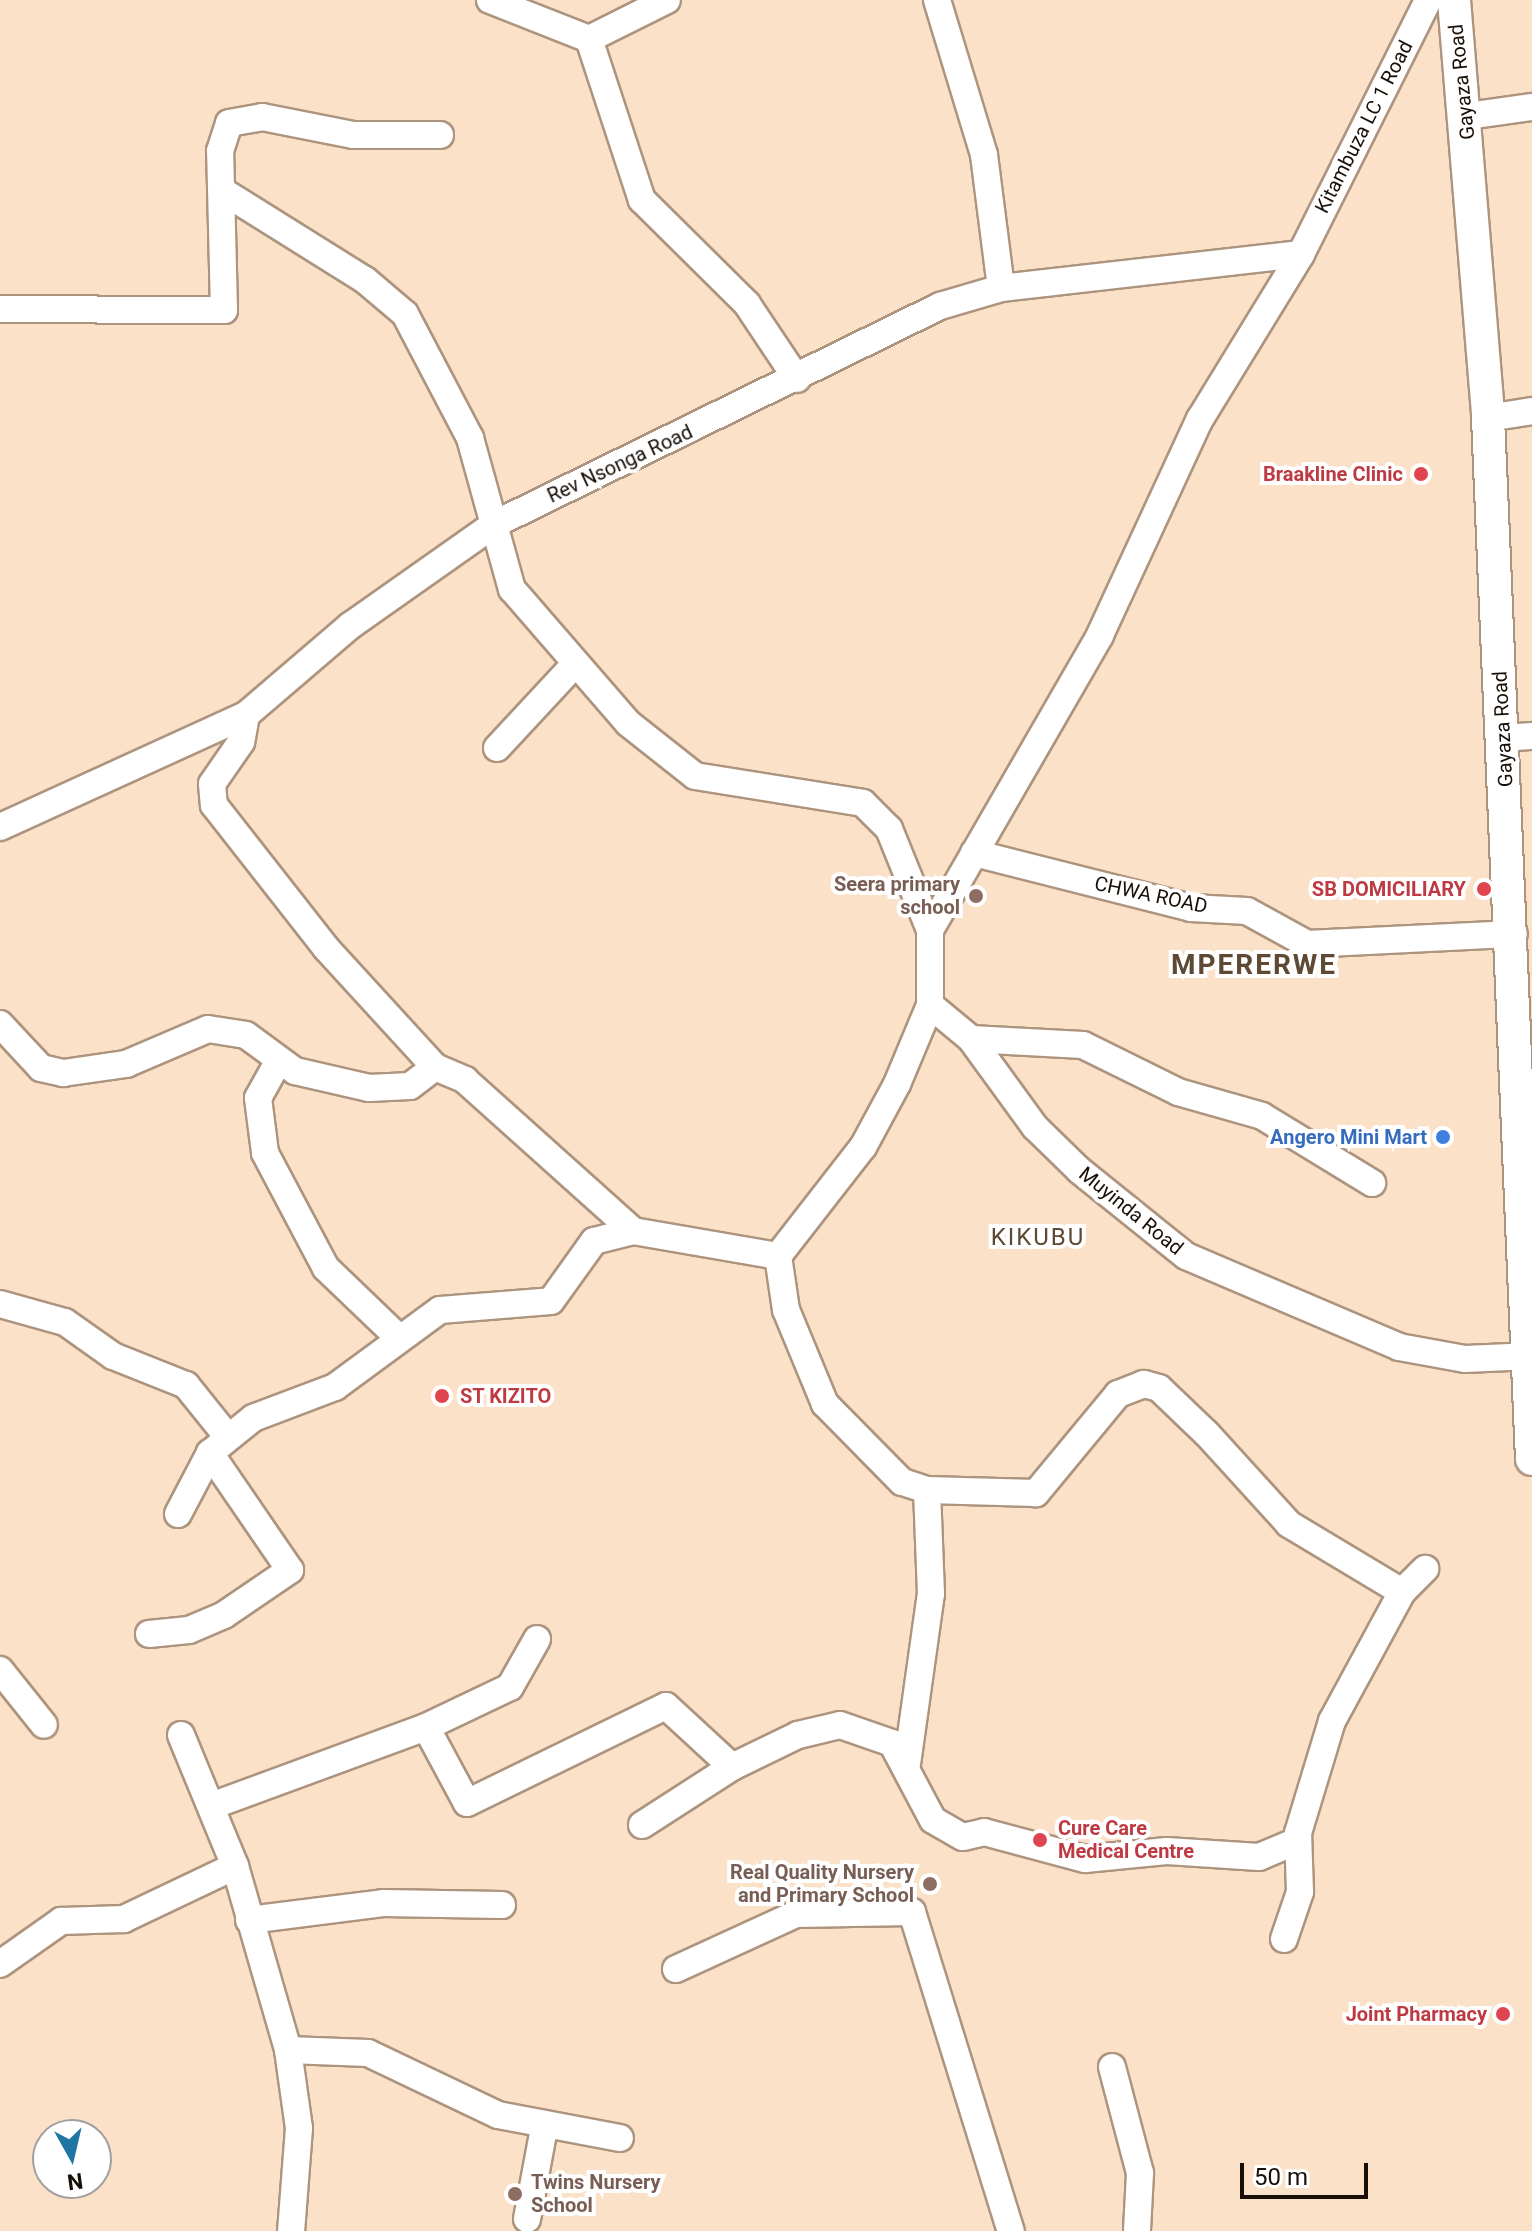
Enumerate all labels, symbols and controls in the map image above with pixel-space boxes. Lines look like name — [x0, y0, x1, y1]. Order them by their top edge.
street label: Gayaza Road — [1444, 23, 1480, 141]
street label: Kitambuza LC 1 Road — [1310, 37, 1418, 217]
street label: Rev Nsonga Road — [544, 420, 696, 508]
place label: Braakline Clinic — [1263, 462, 1403, 486]
marker: Braakline Clinic — [1410, 463, 1432, 485]
street label: Gayaza Road — [1488, 670, 1518, 788]
street label: CHWA ROAD — [1092, 871, 1210, 919]
place label: Seera primary school — [834, 872, 960, 919]
place label: SB DOMICILIARY — [1312, 877, 1466, 901]
marker: SB DOMICILIARY — [1473, 878, 1495, 900]
marker: Seera primary school — [967, 887, 985, 905]
district label: MPERERWE — [1171, 948, 1337, 982]
place label: Angero Mini Mart — [1270, 1125, 1427, 1149]
marker: Angero Mini Mart — [1434, 1128, 1452, 1146]
street label: Muyinda Road — [1074, 1162, 1188, 1260]
district label: KIKUBU — [991, 1224, 1085, 1252]
place label: ST KIZITO — [460, 1384, 552, 1408]
marker: ST KIZITO — [431, 1385, 453, 1407]
place label: Cure Care Medical Centre — [1058, 1816, 1194, 1863]
marker: Cure Care Medical Centre — [1029, 1829, 1051, 1851]
place label: Real Quality Nursery and Primary School — [730, 1860, 914, 1907]
marker: Real Quality Nursery and Primary School — [921, 1875, 939, 1893]
place label: Joint Pharmacy — [1346, 2002, 1487, 2026]
marker: Joint Pharmacy — [1494, 2005, 1512, 2023]
north arrow — [32, 2119, 112, 2199]
scale bar — [1244, 2147, 1372, 2197]
text: 50 m — [1254, 2163, 1308, 2191]
text: N — [66, 2168, 85, 2195]
place label: Twins Nursery School — [531, 2170, 661, 2217]
marker: Twins Nursery School — [506, 2185, 524, 2203]

